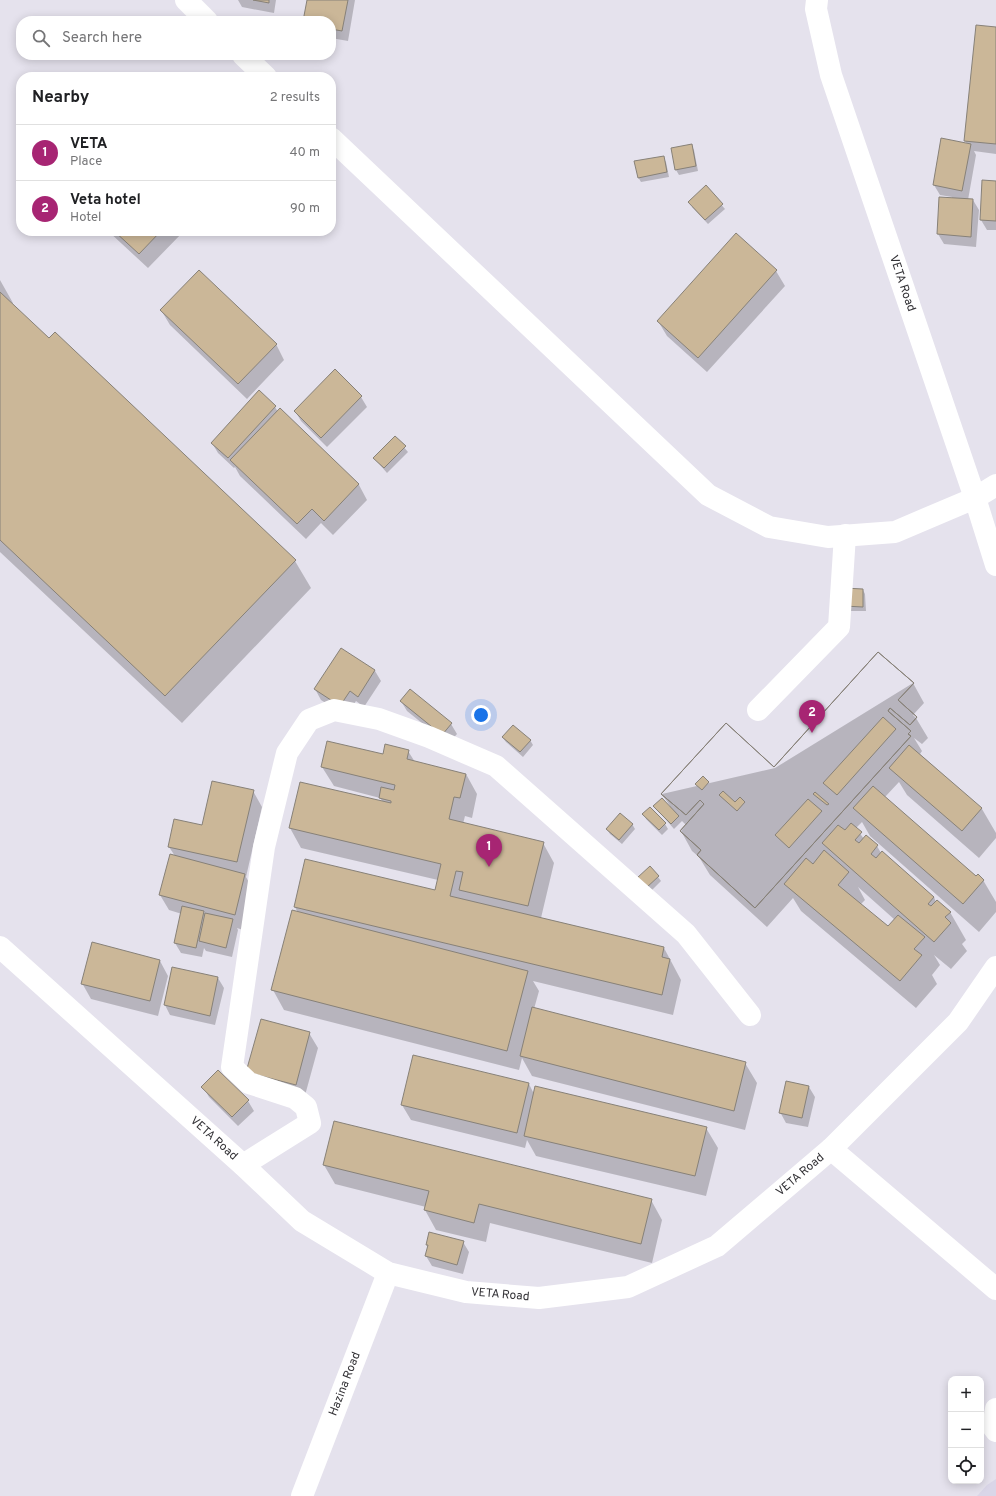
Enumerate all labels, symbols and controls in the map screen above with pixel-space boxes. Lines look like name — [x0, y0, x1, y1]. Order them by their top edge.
search box — [16, 16, 336, 60]
icon: search — [30, 27, 52, 49]
text: Search here — [62, 29, 142, 48]
text: Nearby — [32, 87, 89, 109]
text: 2 results — [270, 90, 320, 106]
text: VETA — [70, 135, 107, 154]
text: 1 — [42, 145, 48, 161]
text: 40 m — [290, 145, 320, 161]
text: Place — [70, 154, 102, 170]
text: Veta hotel — [70, 191, 141, 210]
text: 2 — [41, 201, 49, 217]
text: 90 m — [290, 201, 320, 217]
text: Hotel — [70, 210, 101, 226]
street label: VETA Road — [885, 253, 919, 314]
pin: 2 — [799, 700, 825, 733]
your location — [471, 705, 491, 725]
pin: 1 — [476, 834, 502, 867]
street label: VETA Road — [186, 1113, 241, 1164]
street label: VETA Road — [773, 1150, 828, 1200]
street label: VETA Road — [470, 1284, 530, 1305]
street label: Hazina Road — [326, 1350, 365, 1418]
map controls — [948, 1376, 984, 1484]
button: + — [948, 1376, 984, 1412]
button: − — [948, 1412, 984, 1448]
button: locate — [948, 1448, 984, 1484]

